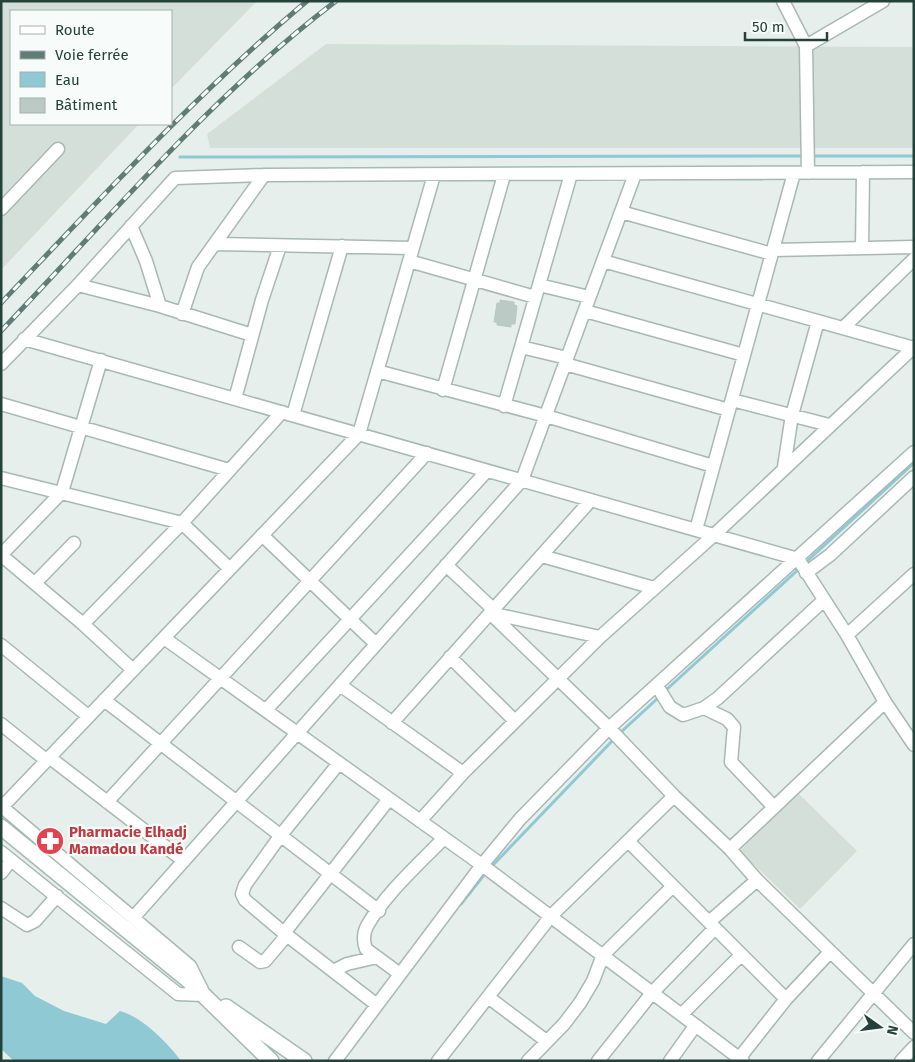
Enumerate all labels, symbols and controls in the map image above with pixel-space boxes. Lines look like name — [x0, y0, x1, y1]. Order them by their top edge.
legend — [10, 10, 172, 125]
scale bar — [745, 10, 828, 42]
text: 50 m — [752, 18, 785, 36]
text: Route — [55, 21, 95, 39]
text: Voie ferrée — [55, 46, 129, 64]
text: Eau — [55, 71, 80, 89]
text: Bâtiment — [55, 96, 118, 114]
place label: Pharmacie Elhadj Mamadou Kandé — [69, 823, 187, 858]
pharmacy icon: Pharmacie Elhadj Mamadou Kandé — [35, 826, 65, 856]
north arrow — [855, 1002, 905, 1052]
text: N — [883, 1023, 902, 1037]

